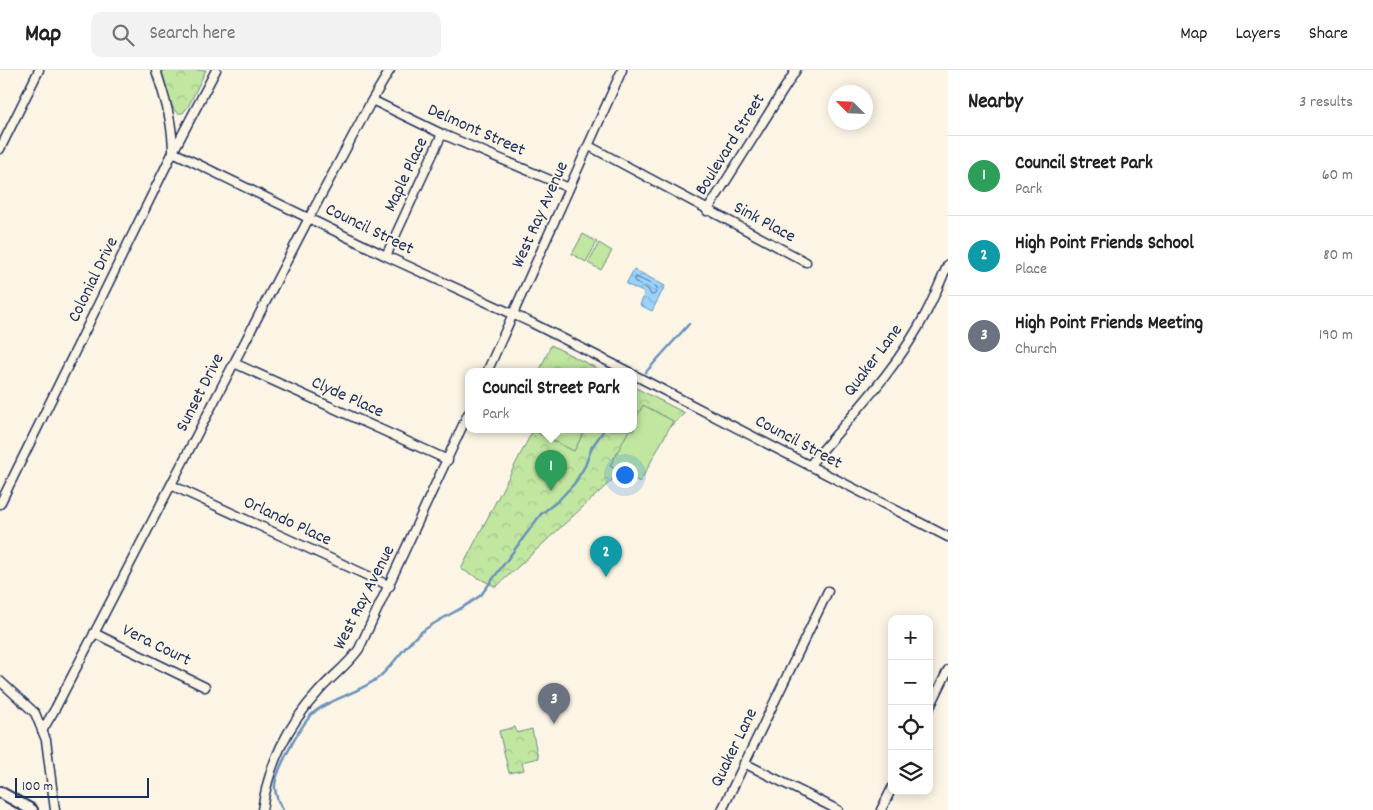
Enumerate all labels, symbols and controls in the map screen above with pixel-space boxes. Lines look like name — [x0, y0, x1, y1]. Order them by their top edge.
search box — [91, 12, 441, 57]
text: Map — [25, 18, 61, 52]
icon: search — [109, 21, 137, 49]
text: Search here — [149, 21, 235, 48]
text: Map — [1180, 22, 1207, 47]
text: Layers — [1235, 22, 1281, 47]
text: Share — [1309, 22, 1348, 47]
north arrow — [828, 85, 873, 130]
text: Nearby — [968, 88, 1023, 118]
street label: Boulevard Street — [690, 89, 772, 201]
text: 3 results — [1299, 91, 1353, 114]
street label: Delmont Street — [423, 98, 529, 164]
street label: Maple Place — [379, 134, 435, 216]
text: Council Street Park — [1015, 151, 1153, 178]
street label: West Ray Avenue — [506, 158, 576, 272]
text: 1 — [982, 164, 986, 187]
text: 60 m — [1322, 164, 1353, 187]
text: Park — [1015, 178, 1042, 201]
street label: Sink Place — [729, 196, 800, 250]
street label: Council Street — [321, 198, 418, 262]
text: High Point Friends School — [1015, 231, 1194, 258]
street label: Colonial Drive — [63, 233, 126, 327]
text: 2 — [981, 244, 988, 267]
text: 80 m — [1323, 244, 1353, 267]
text: Place — [1015, 258, 1047, 281]
text: High Point Friends Meeting — [1015, 311, 1203, 338]
street label: Quaker Lane — [838, 320, 910, 402]
text: 3 — [980, 324, 988, 347]
text: 190 m — [1319, 324, 1353, 347]
text: Church — [1015, 338, 1057, 361]
street label: Sunset Drive — [171, 349, 231, 437]
popup — [465, 368, 637, 433]
street label: Clyde Place — [307, 371, 387, 425]
text: Council Street Park — [482, 376, 620, 403]
text: Park — [482, 403, 509, 426]
street label: Council Street — [750, 410, 846, 477]
pin: 1 — [535, 450, 567, 491]
your location — [612, 462, 638, 488]
street label: Orlando Place — [239, 491, 335, 553]
pin: 2 — [590, 536, 622, 577]
street label: West Ray Avenue — [328, 541, 402, 655]
map controls — [888, 615, 933, 795]
button: + — [888, 615, 933, 660]
street label: Vera Court — [117, 619, 195, 674]
button: − — [888, 660, 933, 705]
pin: 3 — [538, 683, 570, 724]
street label: Quaker Lane — [705, 704, 765, 792]
button: locate — [888, 705, 933, 750]
button: layers — [888, 750, 933, 795]
scale bar — [15, 775, 149, 798]
text: 100 m — [22, 777, 53, 797]

